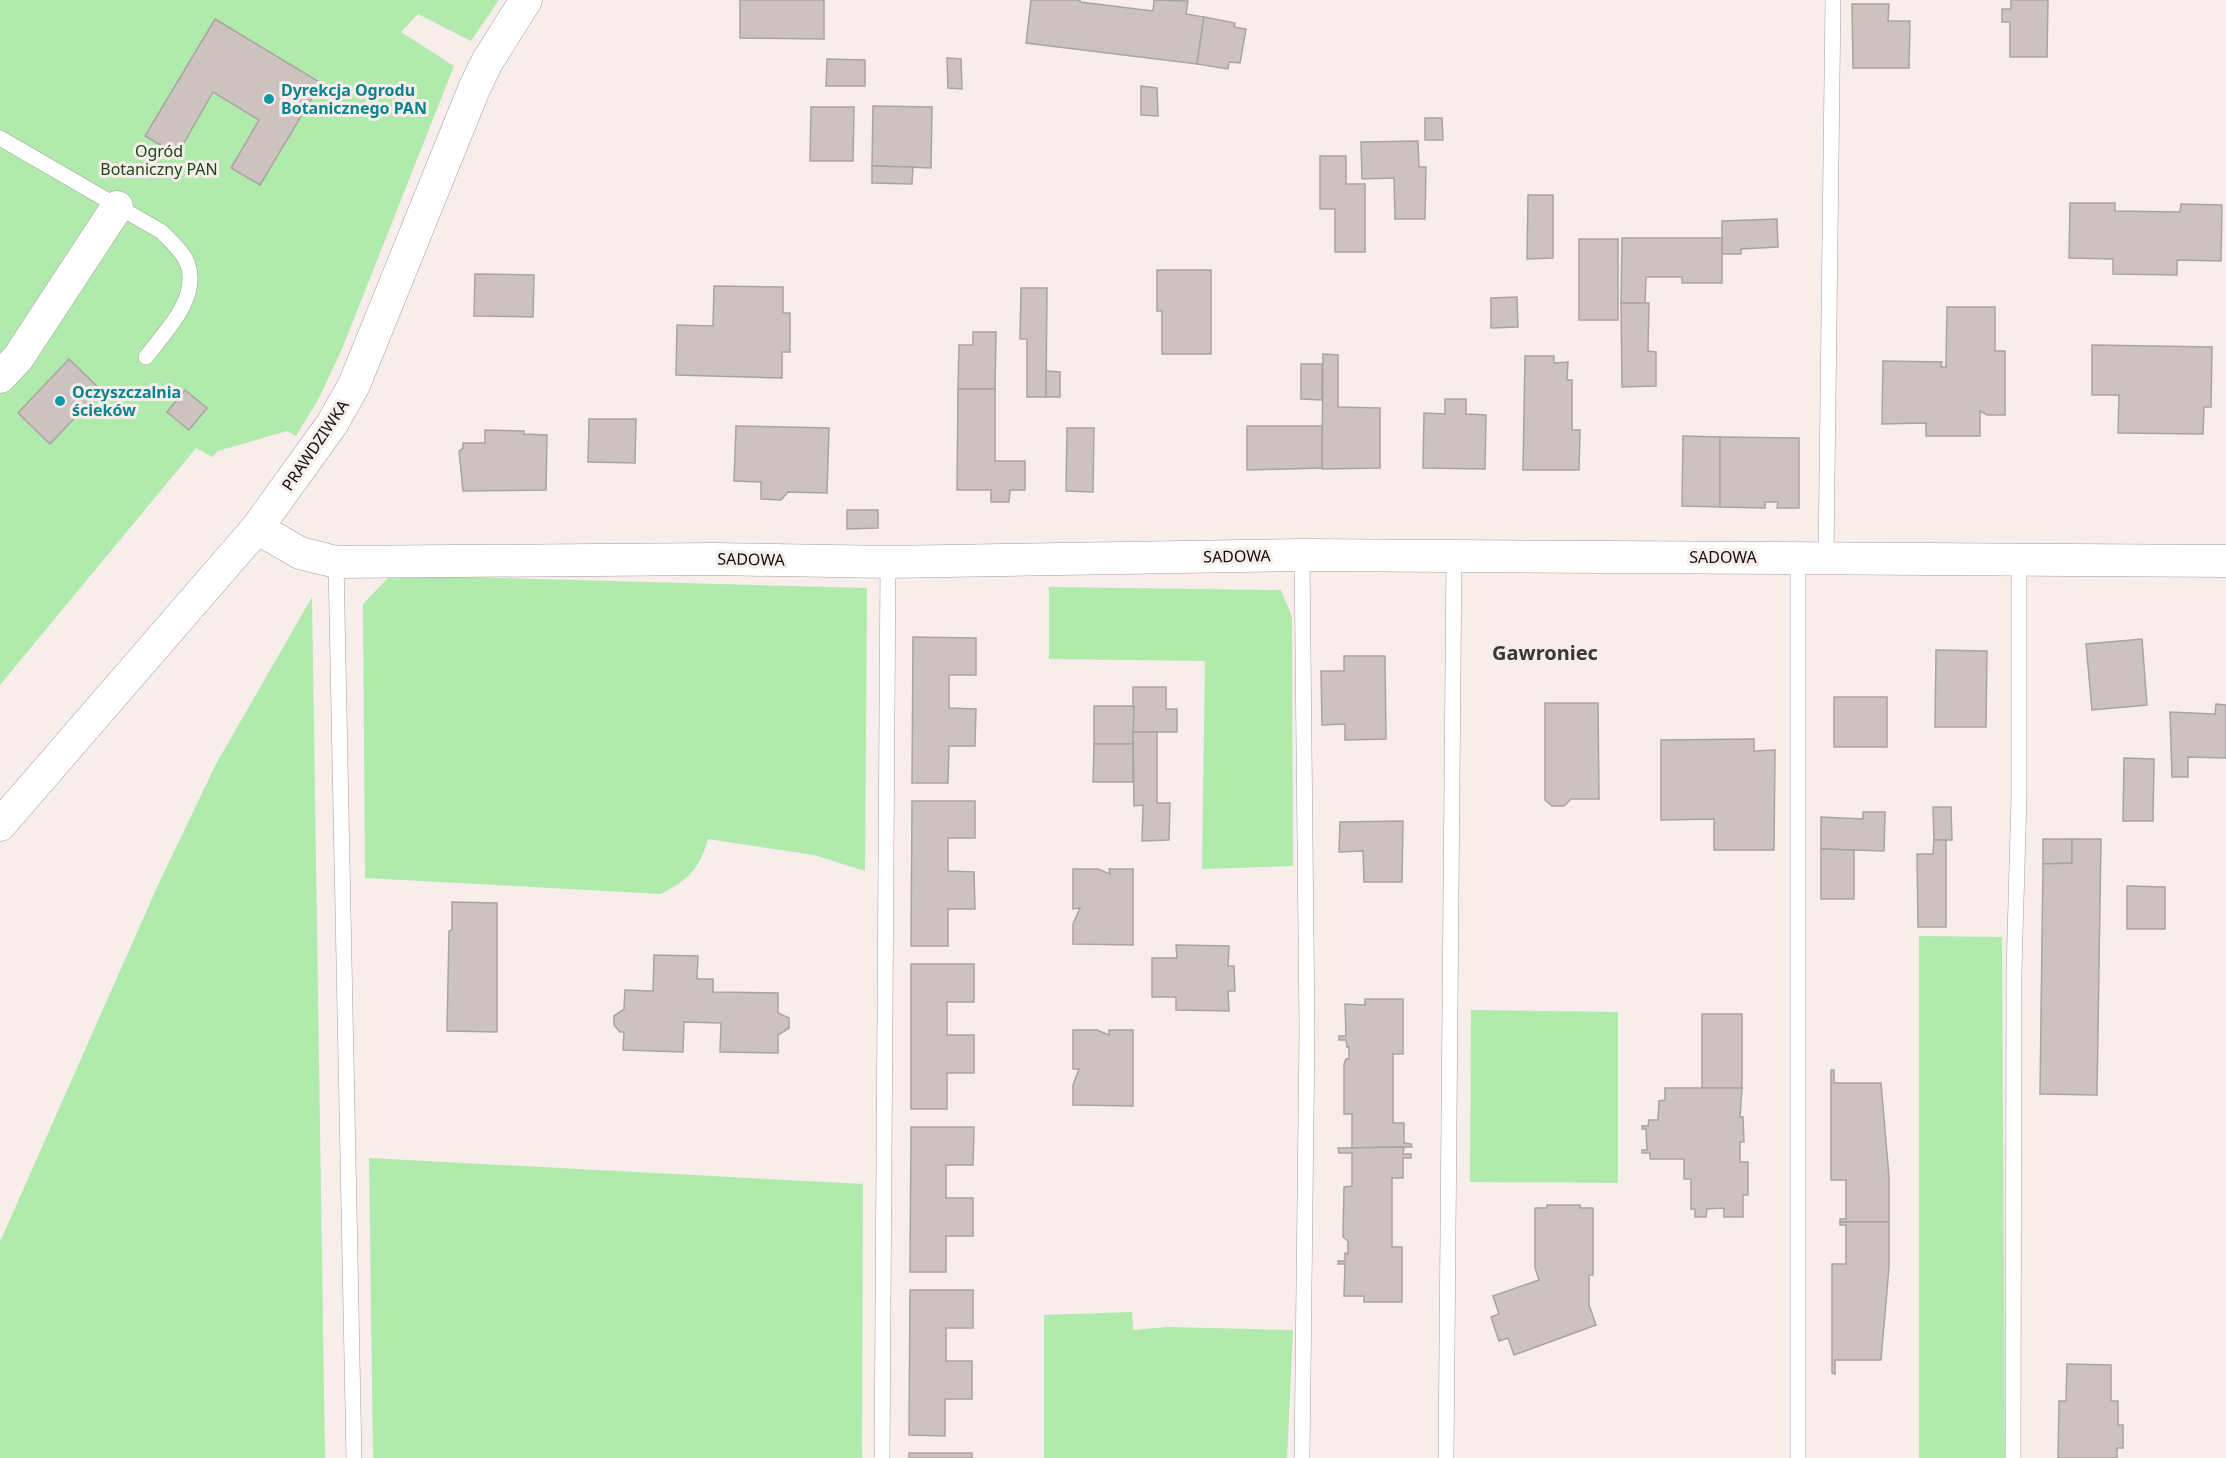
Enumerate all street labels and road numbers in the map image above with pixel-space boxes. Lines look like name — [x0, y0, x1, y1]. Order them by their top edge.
street label: PRAWDZIWKA — [276, 395, 354, 495]
street label: SADOWA — [1203, 544, 1272, 568]
street label: SADOWA — [1689, 546, 1758, 568]
street label: SADOWA — [717, 547, 786, 571]

